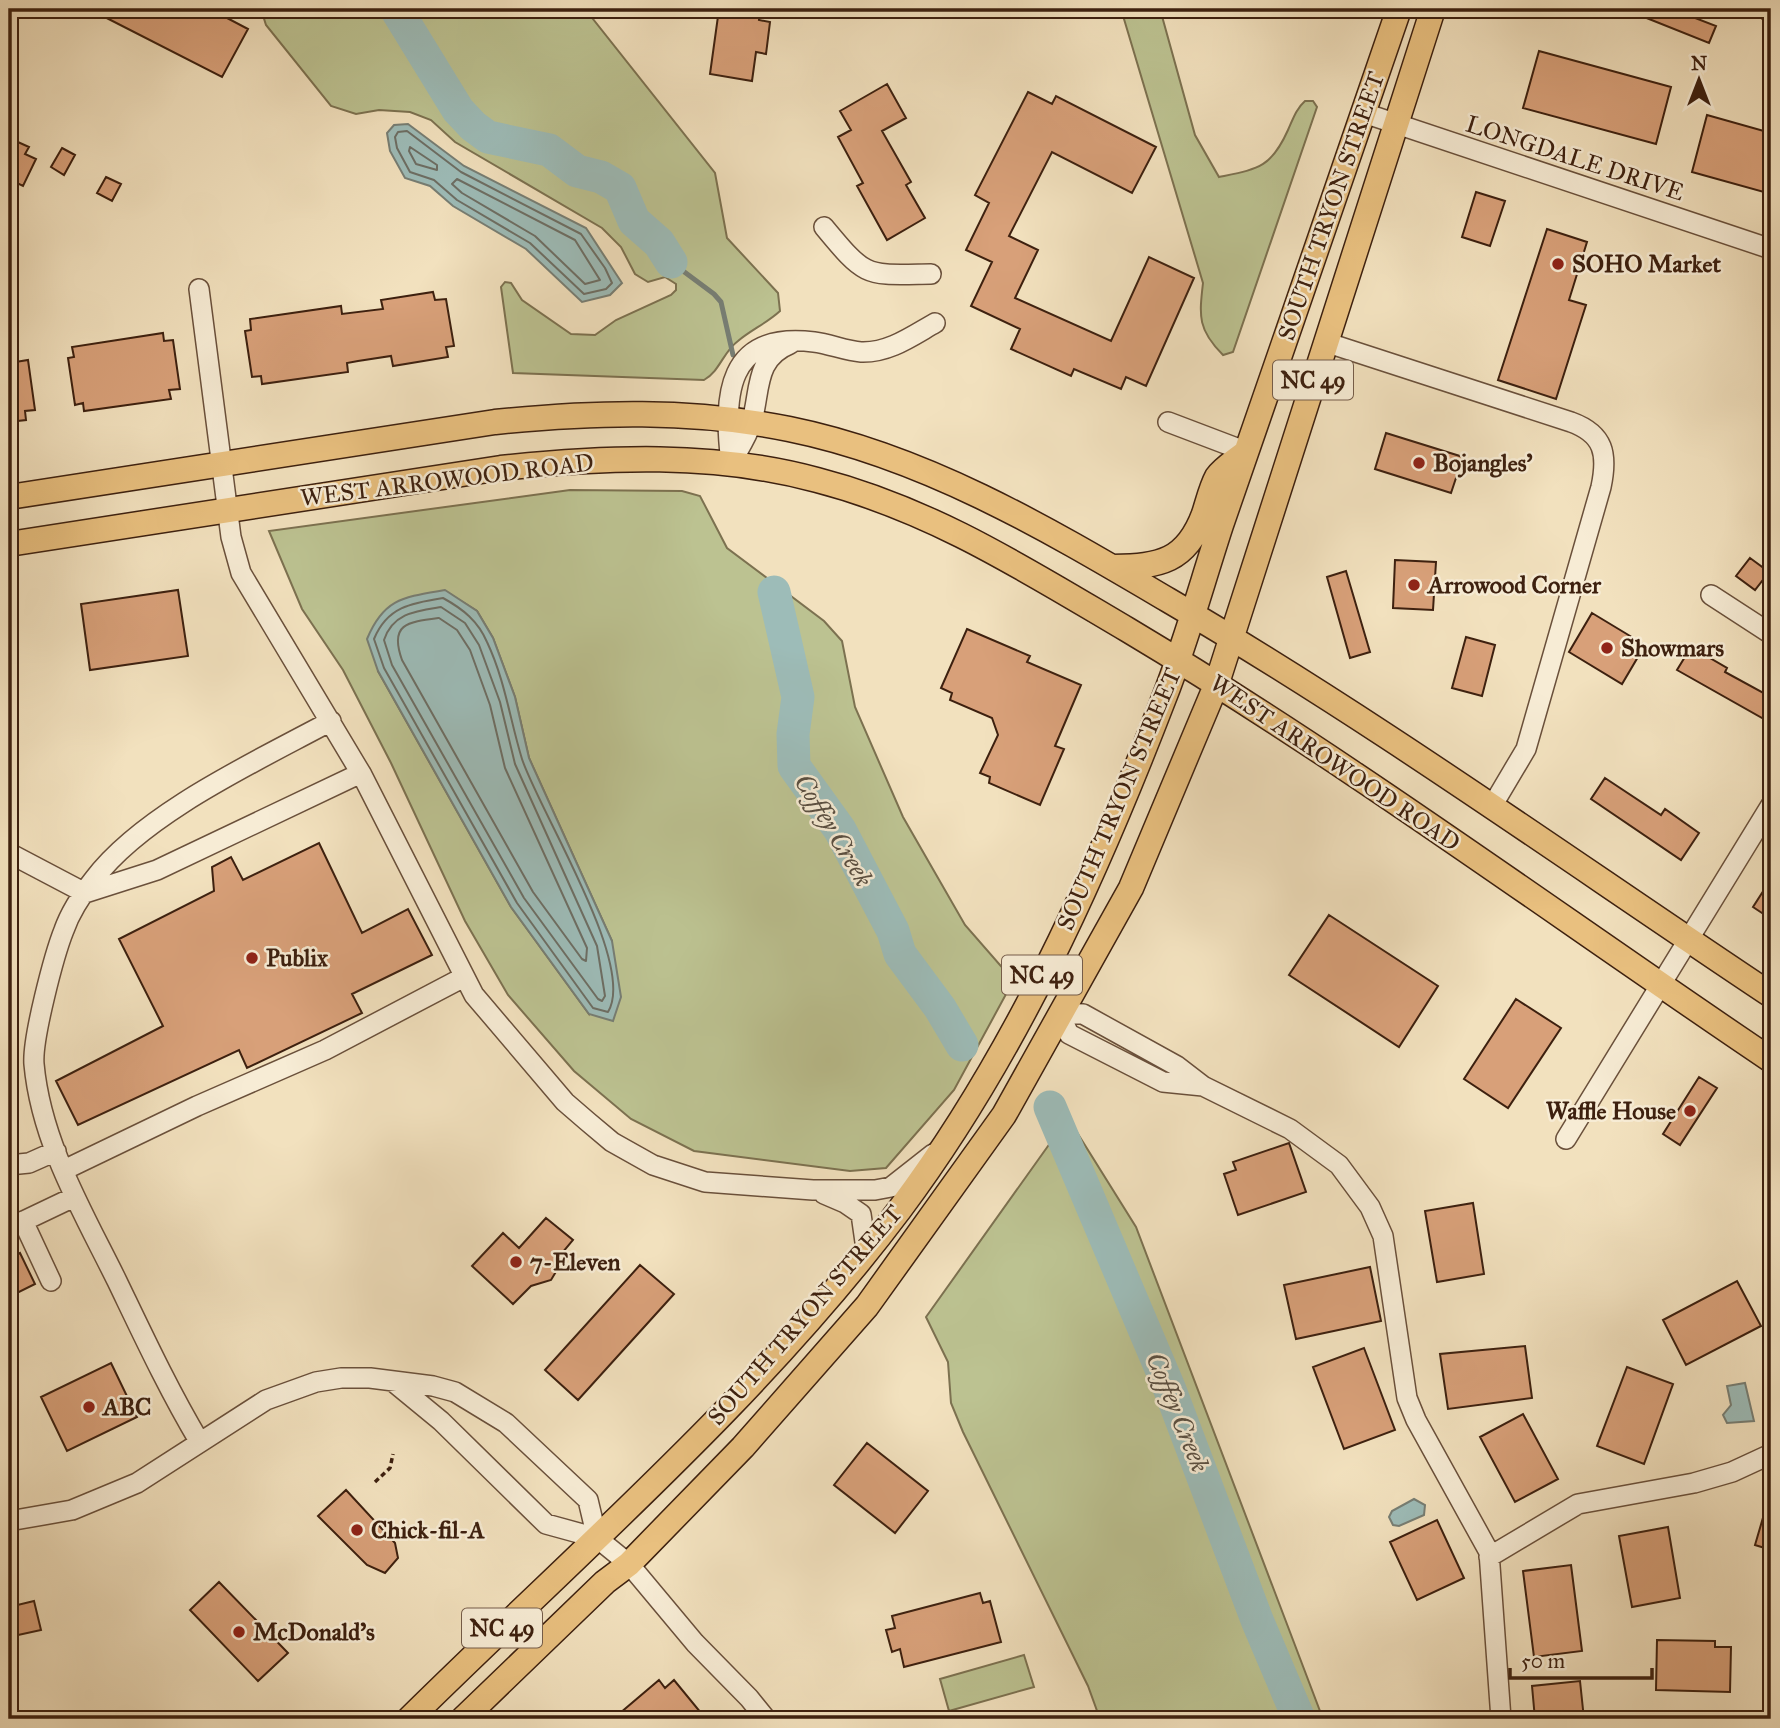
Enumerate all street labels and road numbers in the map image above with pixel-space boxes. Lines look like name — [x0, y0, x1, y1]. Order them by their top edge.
street label: SOUTH TRYON STREET — [1271, 68, 1391, 344]
street label: LONGDALE DRIVE — [1462, 109, 1688, 207]
road number: NC 49 — [1273, 360, 1353, 400]
street label: WEST ARROWOOD ROAD — [299, 447, 595, 513]
street label: SOUTH TRYON STREET — [1050, 663, 1188, 935]
street label: WEST ARROWOOD ROAD — [1204, 668, 1466, 858]
road number: NC 49 — [1002, 956, 1082, 994]
street label: SOUTH TRYON STREET — [701, 1199, 909, 1431]
road number: NC 49 — [462, 1609, 542, 1648]

